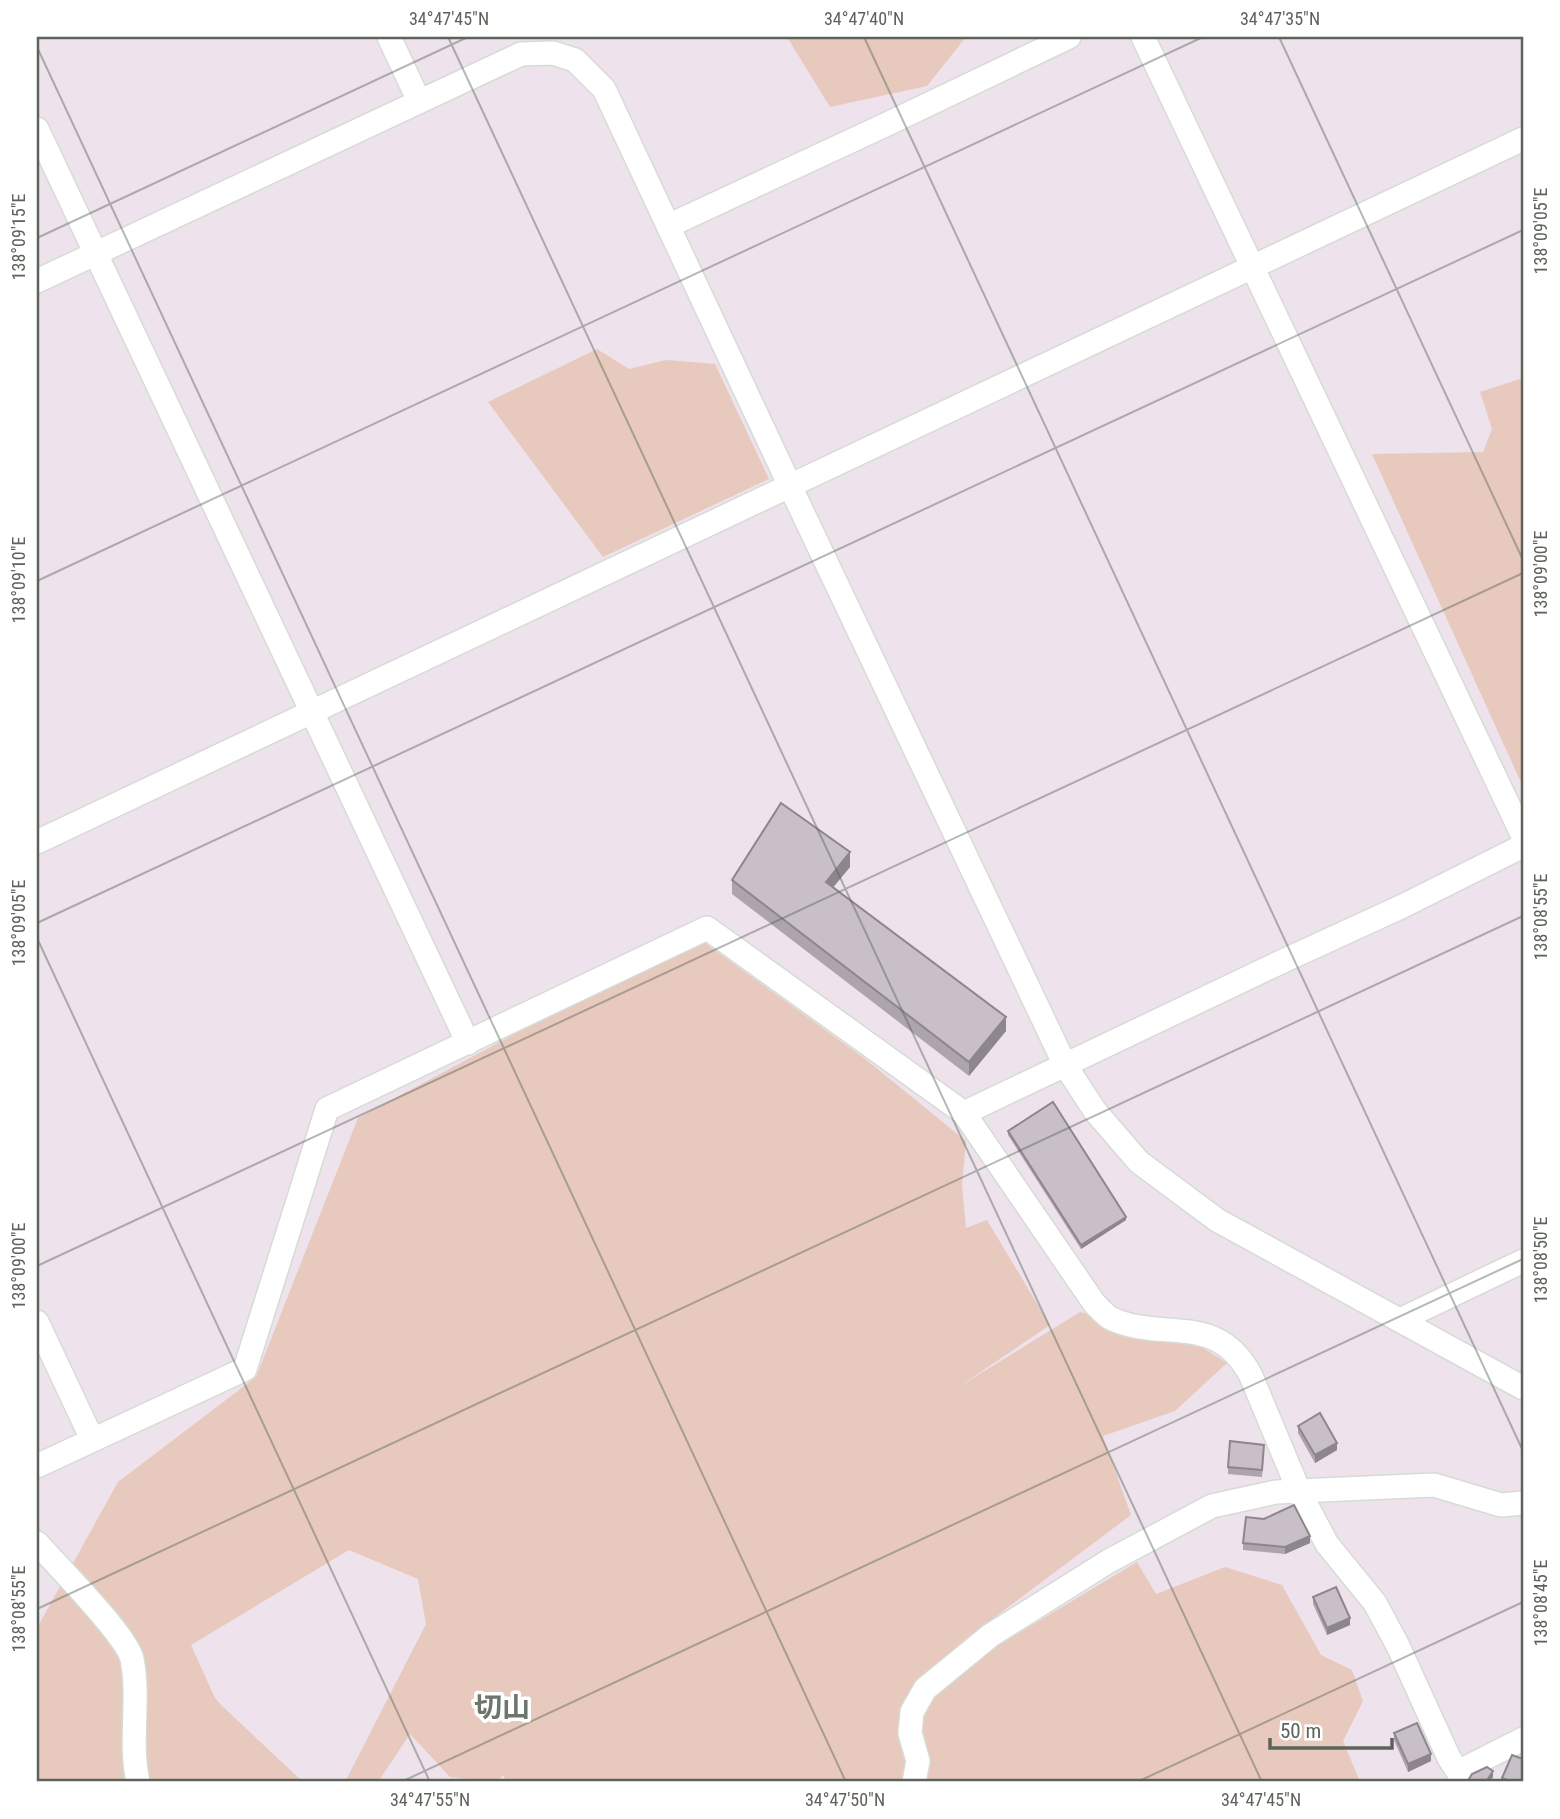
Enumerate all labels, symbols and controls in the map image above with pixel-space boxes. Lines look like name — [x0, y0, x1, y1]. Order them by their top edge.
text: 34°47'45"N — [409, 8, 489, 29]
text: 34°47'40"N — [824, 8, 904, 29]
text: 34°47'35"N — [1240, 8, 1320, 29]
text: 138°09'05"E — [1530, 188, 1551, 274]
text: 138°09'15"E — [8, 194, 29, 280]
text: 138°09'00"E — [1530, 531, 1551, 617]
text: 138°09'10"E — [8, 537, 29, 623]
text: 138°08'55"E — [1530, 874, 1551, 960]
text: 138°09'05"E — [8, 880, 29, 966]
text: 138°08'50"E — [1530, 1217, 1551, 1303]
text: 138°09'00"E — [8, 1223, 29, 1309]
text: 138°08'45"E — [1530, 1560, 1551, 1646]
text: 138°08'55"E — [8, 1566, 29, 1652]
district label: 切山 — [474, 1691, 530, 1724]
scale bar — [1270, 1707, 1392, 1751]
text: 50 m — [1280, 1719, 1321, 1743]
text: 34°47'55"N — [390, 1789, 470, 1810]
text: 34°47'50"N — [805, 1789, 885, 1810]
text: 34°47'45"N — [1221, 1789, 1301, 1810]

